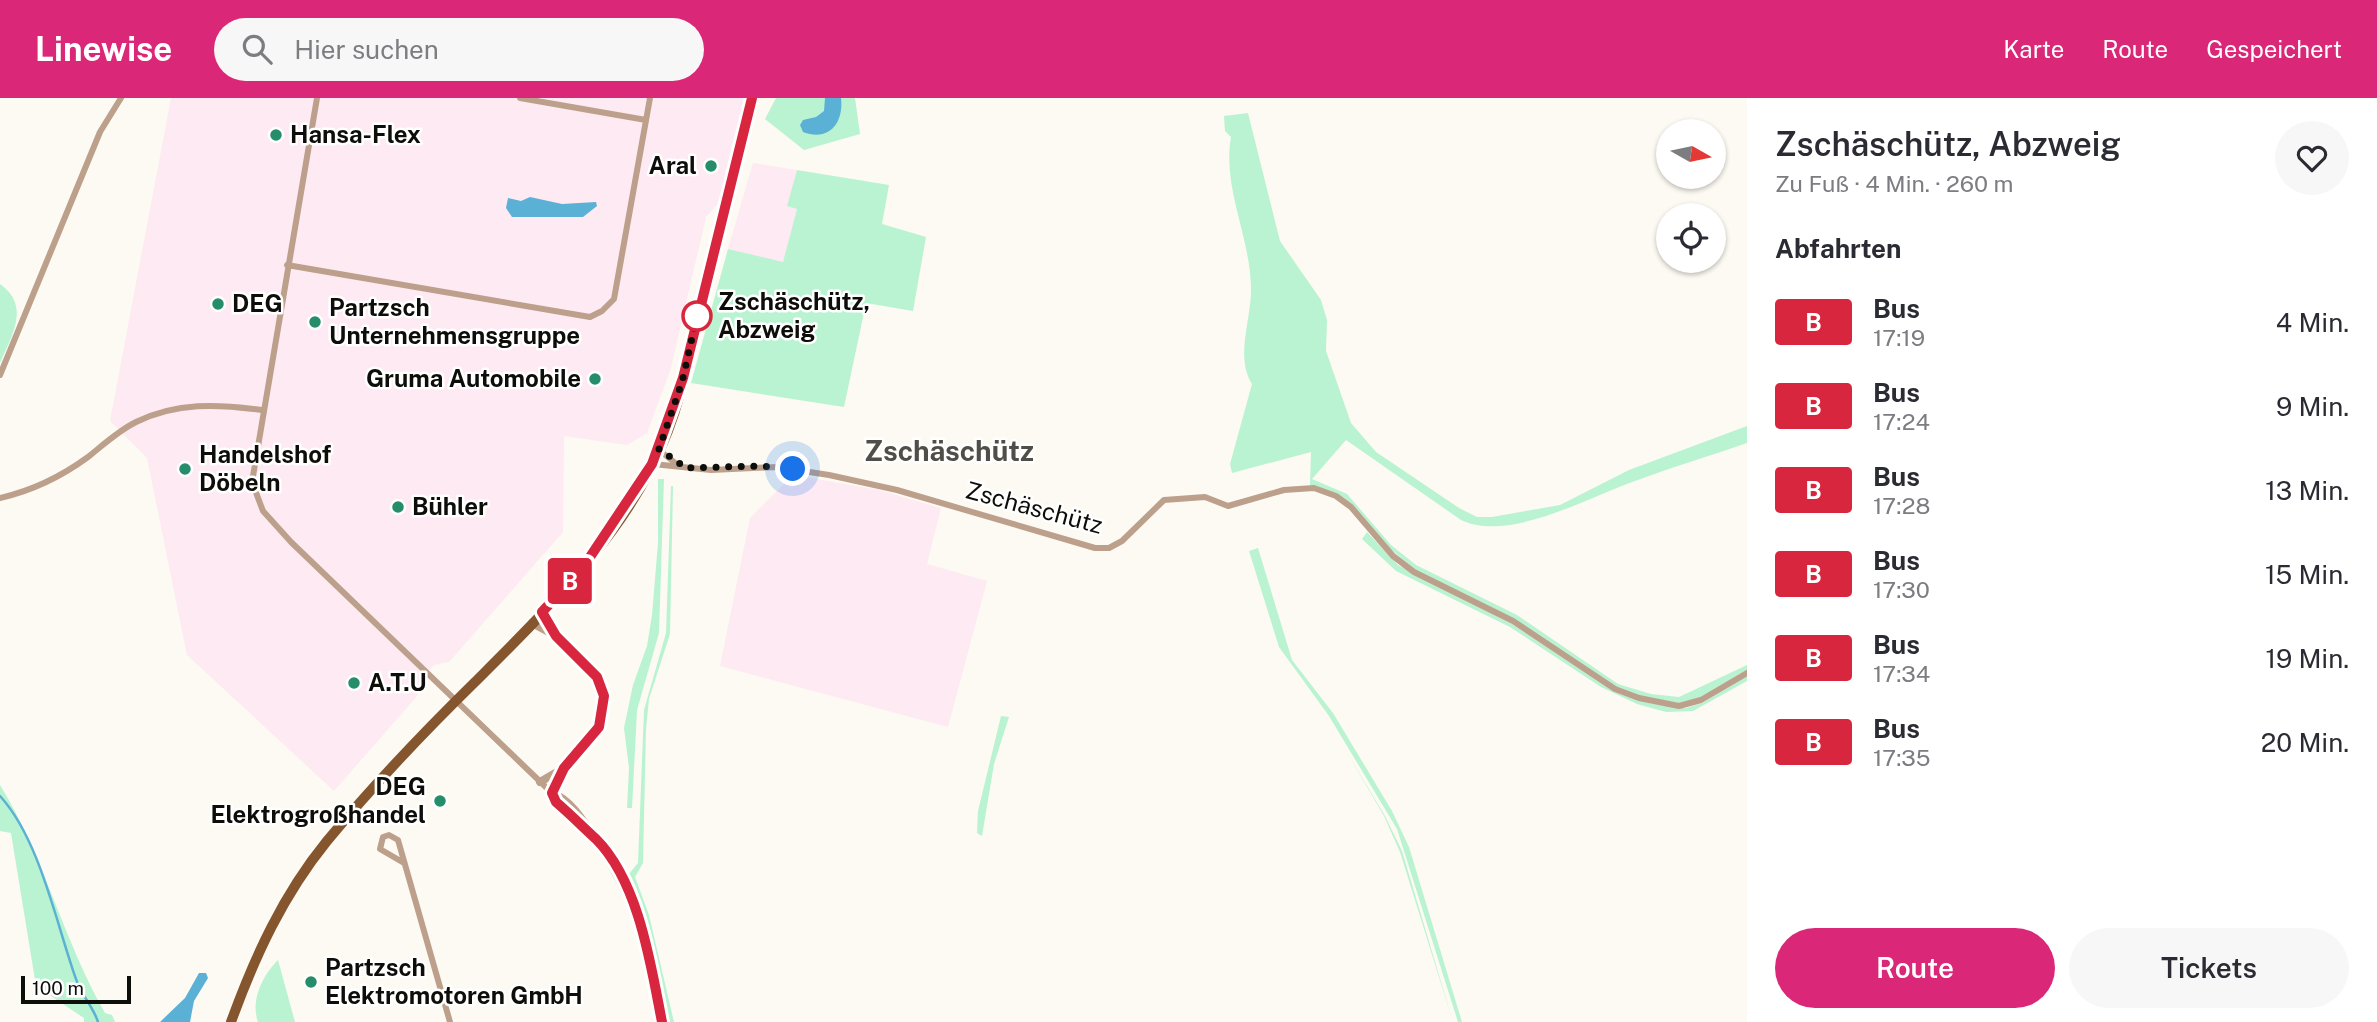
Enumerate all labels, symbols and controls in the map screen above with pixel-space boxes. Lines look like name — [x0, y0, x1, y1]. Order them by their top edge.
search box — [214, 18, 704, 81]
text: Linewise — [35, 30, 172, 68]
icon: search — [238, 30, 276, 68]
text: Hier suchen — [294, 34, 439, 65]
text: Karte — [2003, 35, 2064, 63]
text: Route — [2102, 35, 2168, 63]
text: Gespeichert — [2206, 35, 2342, 63]
north arrow — [1656, 119, 1726, 189]
map controls — [1656, 119, 1726, 273]
place label: Hansa-Flex — [290, 120, 421, 148]
button: heart — [2275, 121, 2349, 195]
text: Zschäschütz, Abzweig — [1775, 125, 2121, 163]
marker: Hansa-Flex — [268, 127, 284, 143]
place label: Aral — [648, 151, 697, 179]
marker: Aral — [703, 158, 719, 174]
text: Zu Fuß · 4 Min. · 260 m — [1775, 170, 2014, 197]
button: locate — [1656, 203, 1726, 273]
text: Abfahrten — [1775, 233, 1901, 264]
place label: Zschäschütz, Abzweig — [718, 287, 870, 343]
place label: DEG — [232, 289, 283, 317]
place label: Partzsch Unternehmensgruppe — [329, 293, 580, 349]
text: Bus — [1873, 293, 1920, 324]
marker: DEG — [210, 296, 226, 312]
marker: Zschäschütz, Abzweig — [682, 301, 712, 331]
text: 4 Min. — [2276, 307, 2349, 338]
text: B — [1805, 308, 1822, 336]
marker: Partzsch Unternehmensgruppe — [307, 314, 323, 330]
text: 17:19 — [1873, 324, 1925, 351]
place label: Gruma Automobile — [366, 364, 581, 392]
marker: Gruma Automobile — [587, 371, 603, 387]
text: Bus — [1873, 377, 1920, 408]
text: 9 Min. — [2276, 391, 2349, 422]
text: B — [1805, 392, 1822, 420]
text: 17:24 — [1873, 408, 1930, 435]
district label: Zschäschütz — [864, 434, 1034, 467]
place label: Handelshof Döbeln — [199, 440, 332, 496]
your location — [775, 451, 810, 486]
marker: Handelshof Döbeln — [177, 461, 193, 477]
text: Bus — [1873, 461, 1920, 492]
street label: Zschäschütz — [963, 475, 1106, 539]
text: 13 Min. — [2265, 475, 2349, 506]
text: B — [1805, 476, 1822, 504]
place label: Bühler — [412, 492, 488, 520]
text: 17:28 — [1873, 492, 1930, 519]
marker: Bühler — [390, 499, 406, 515]
text: Bus — [1873, 545, 1920, 576]
line badge: B — [547, 558, 593, 604]
text: 15 Min. — [2265, 559, 2349, 590]
text: B — [1805, 560, 1822, 588]
text: B — [562, 567, 578, 595]
text: 17:30 — [1873, 576, 1930, 603]
text: Bus — [1873, 629, 1920, 660]
text: 19 Min. — [2265, 643, 2349, 674]
text: B — [1805, 644, 1822, 672]
text: 17:34 — [1873, 660, 1930, 687]
place label: A.T.U — [368, 668, 427, 696]
marker: A.T.U — [346, 675, 362, 691]
text: Bus — [1873, 713, 1920, 744]
text: 20 Min. — [2261, 727, 2349, 758]
text: B — [1805, 728, 1822, 756]
text: 17:35 — [1873, 744, 1931, 771]
place label: DEG Elektrogroßhandel — [210, 772, 426, 828]
marker: DEG Elektrogroßhandel — [432, 793, 448, 809]
button: Route — [1775, 928, 2055, 1008]
button: Tickets — [2069, 928, 2349, 1008]
place label: Partzsch Elektromotoren GmbH — [325, 953, 583, 1009]
scale bar — [21, 973, 131, 1005]
marker: Partzsch Elektromotoren GmbH — [303, 974, 319, 990]
text: 100 m — [32, 977, 84, 999]

